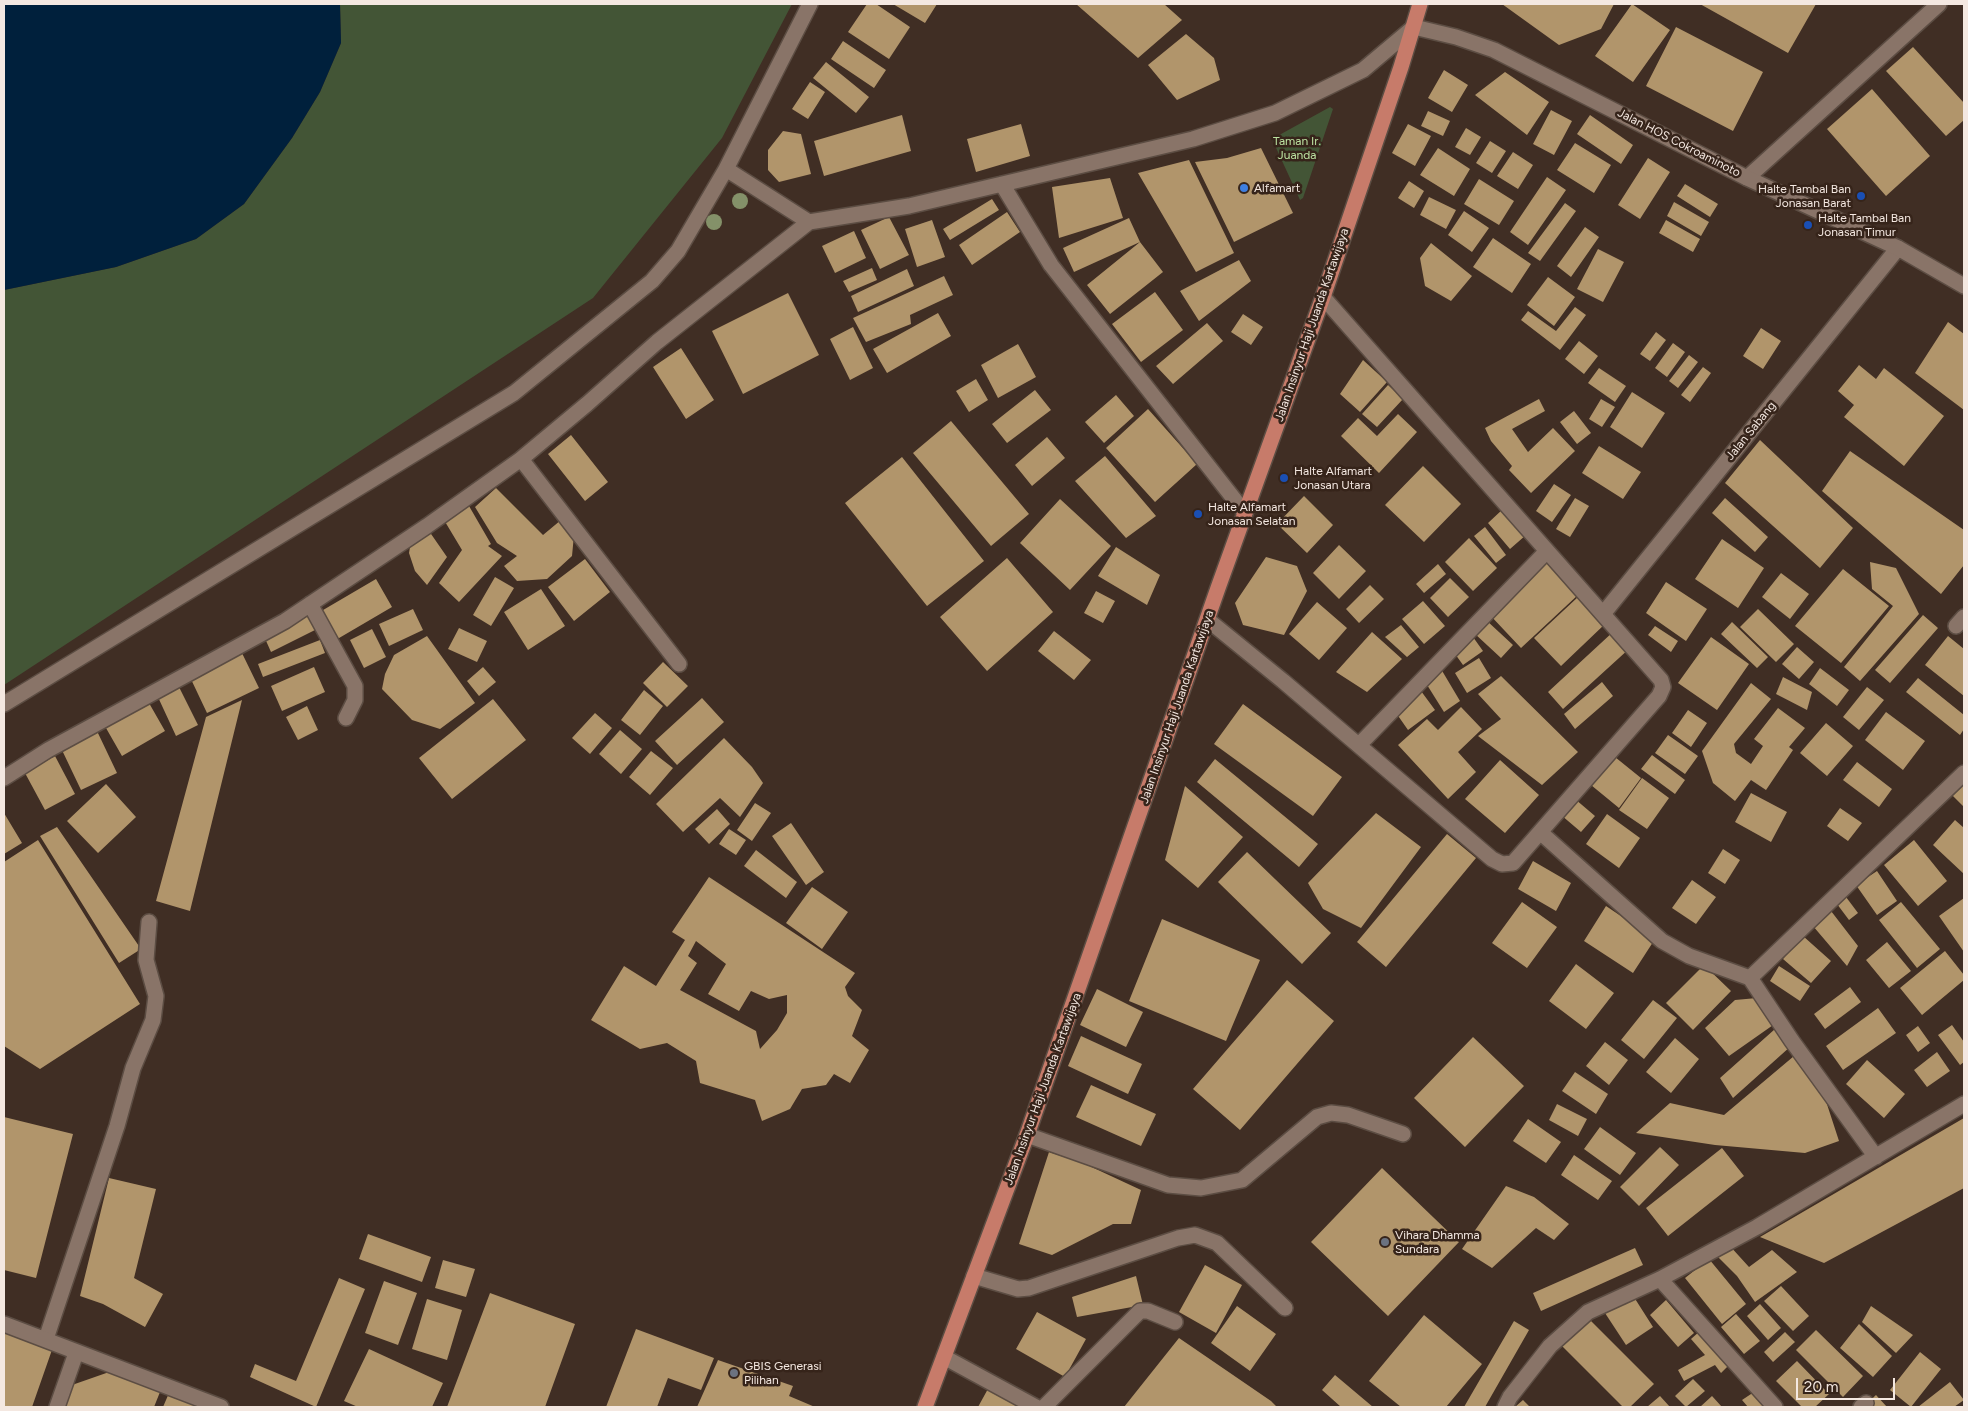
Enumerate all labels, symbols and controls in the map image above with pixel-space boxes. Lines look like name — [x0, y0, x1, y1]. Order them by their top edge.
street label: Jalan HOS Cokroaminoto — [1615, 106, 1743, 180]
park label: Taman Ir. Juanda — [1273, 134, 1321, 162]
place label: Alfamart — [1254, 181, 1300, 195]
marker: Alfamart — [1238, 182, 1250, 194]
place label: Halte Tambal Ban Jonasan Barat — [1758, 182, 1851, 210]
marker: Halte Tambal Ban Jonasan Barat — [1855, 190, 1867, 202]
place label: Halte Tambal Ban Jonasan Timur — [1818, 211, 1911, 239]
marker: Halte Tambal Ban Jonasan Timur — [1802, 219, 1814, 231]
street label: Jalan Insinyur Haji Juanda Kartawijaya — [1272, 227, 1352, 423]
street label: Jalan Sabang — [1723, 399, 1779, 463]
place label: Halte Alfamart Jonasan Utara — [1294, 464, 1372, 492]
marker: Halte Alfamart Jonasan Utara — [1278, 472, 1290, 484]
place label: Halte Alfamart Jonasan Selatan — [1208, 500, 1295, 528]
marker: Halte Alfamart Jonasan Selatan — [1192, 508, 1204, 520]
street label: Jalan Insinyur Haji Juanda Kartawijaya — [1137, 609, 1217, 805]
street label: Jalan Insinyur Haji Juanda Kartawijaya — [1001, 991, 1085, 1187]
place label: Vihara Dhamma Sundara — [1395, 1228, 1480, 1256]
marker: Vihara Dhamma Sundara — [1379, 1236, 1391, 1248]
place label: GBIS Generasi Pilihan — [744, 1359, 822, 1387]
marker: GBIS Generasi Pilihan — [728, 1367, 740, 1379]
scale bar — [1798, 1368, 1897, 1400]
text: 20 m — [1804, 1378, 1838, 1396]

